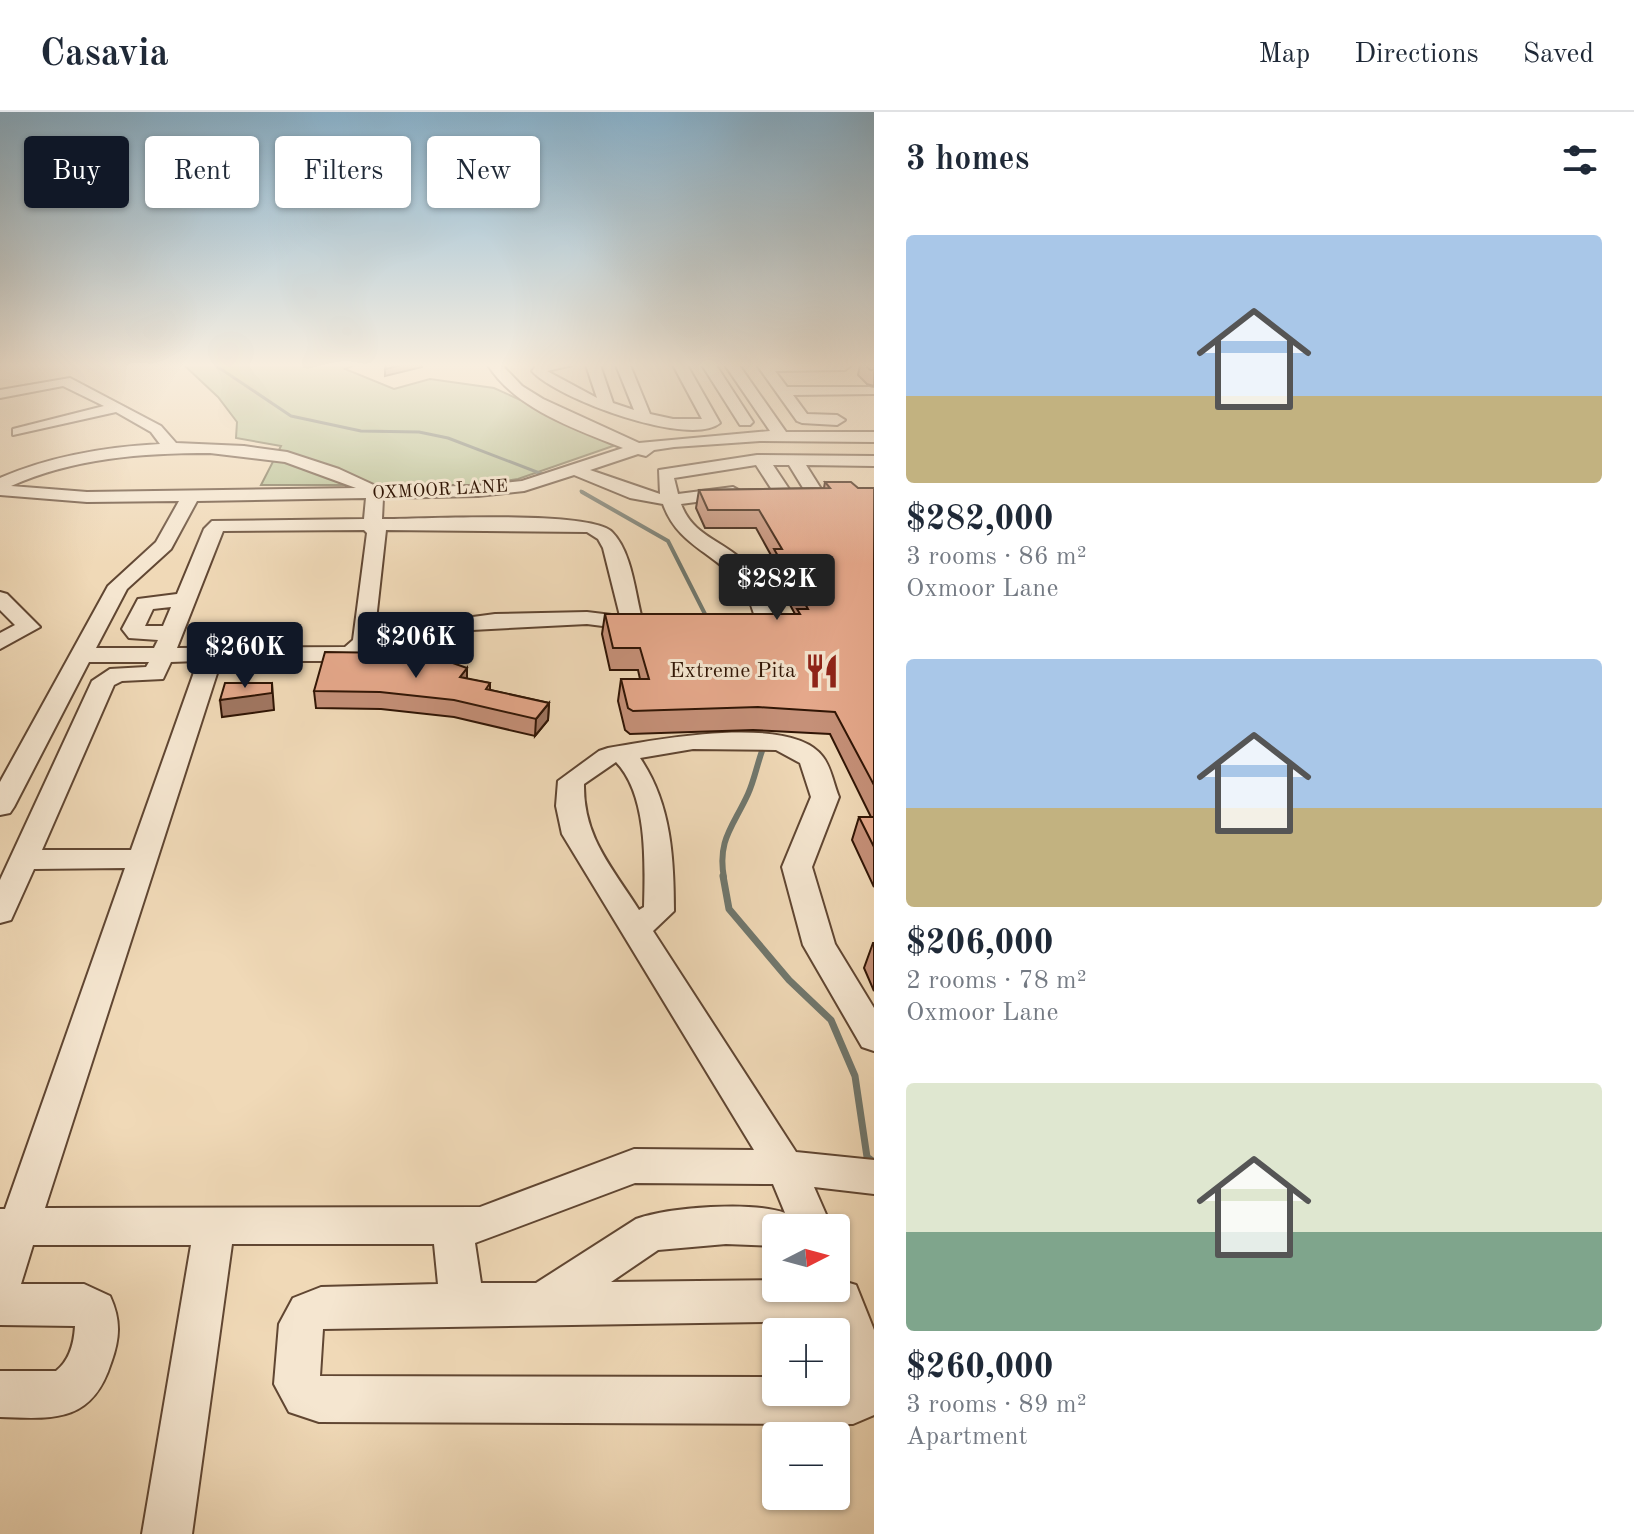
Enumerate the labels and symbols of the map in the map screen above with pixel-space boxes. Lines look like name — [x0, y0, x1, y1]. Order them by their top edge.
street label: OXMOOR LANE — [372, 477, 508, 503]
pin: $282K — [721, 554, 833, 622]
pin: $206K — [360, 612, 472, 680]
pin: $260K — [189, 622, 301, 690]
restaurant icon: Extreme Pita — [803, 652, 841, 690]
place label: Extreme Pita — [669, 660, 796, 682]
north arrow — [762, 1214, 850, 1302]

